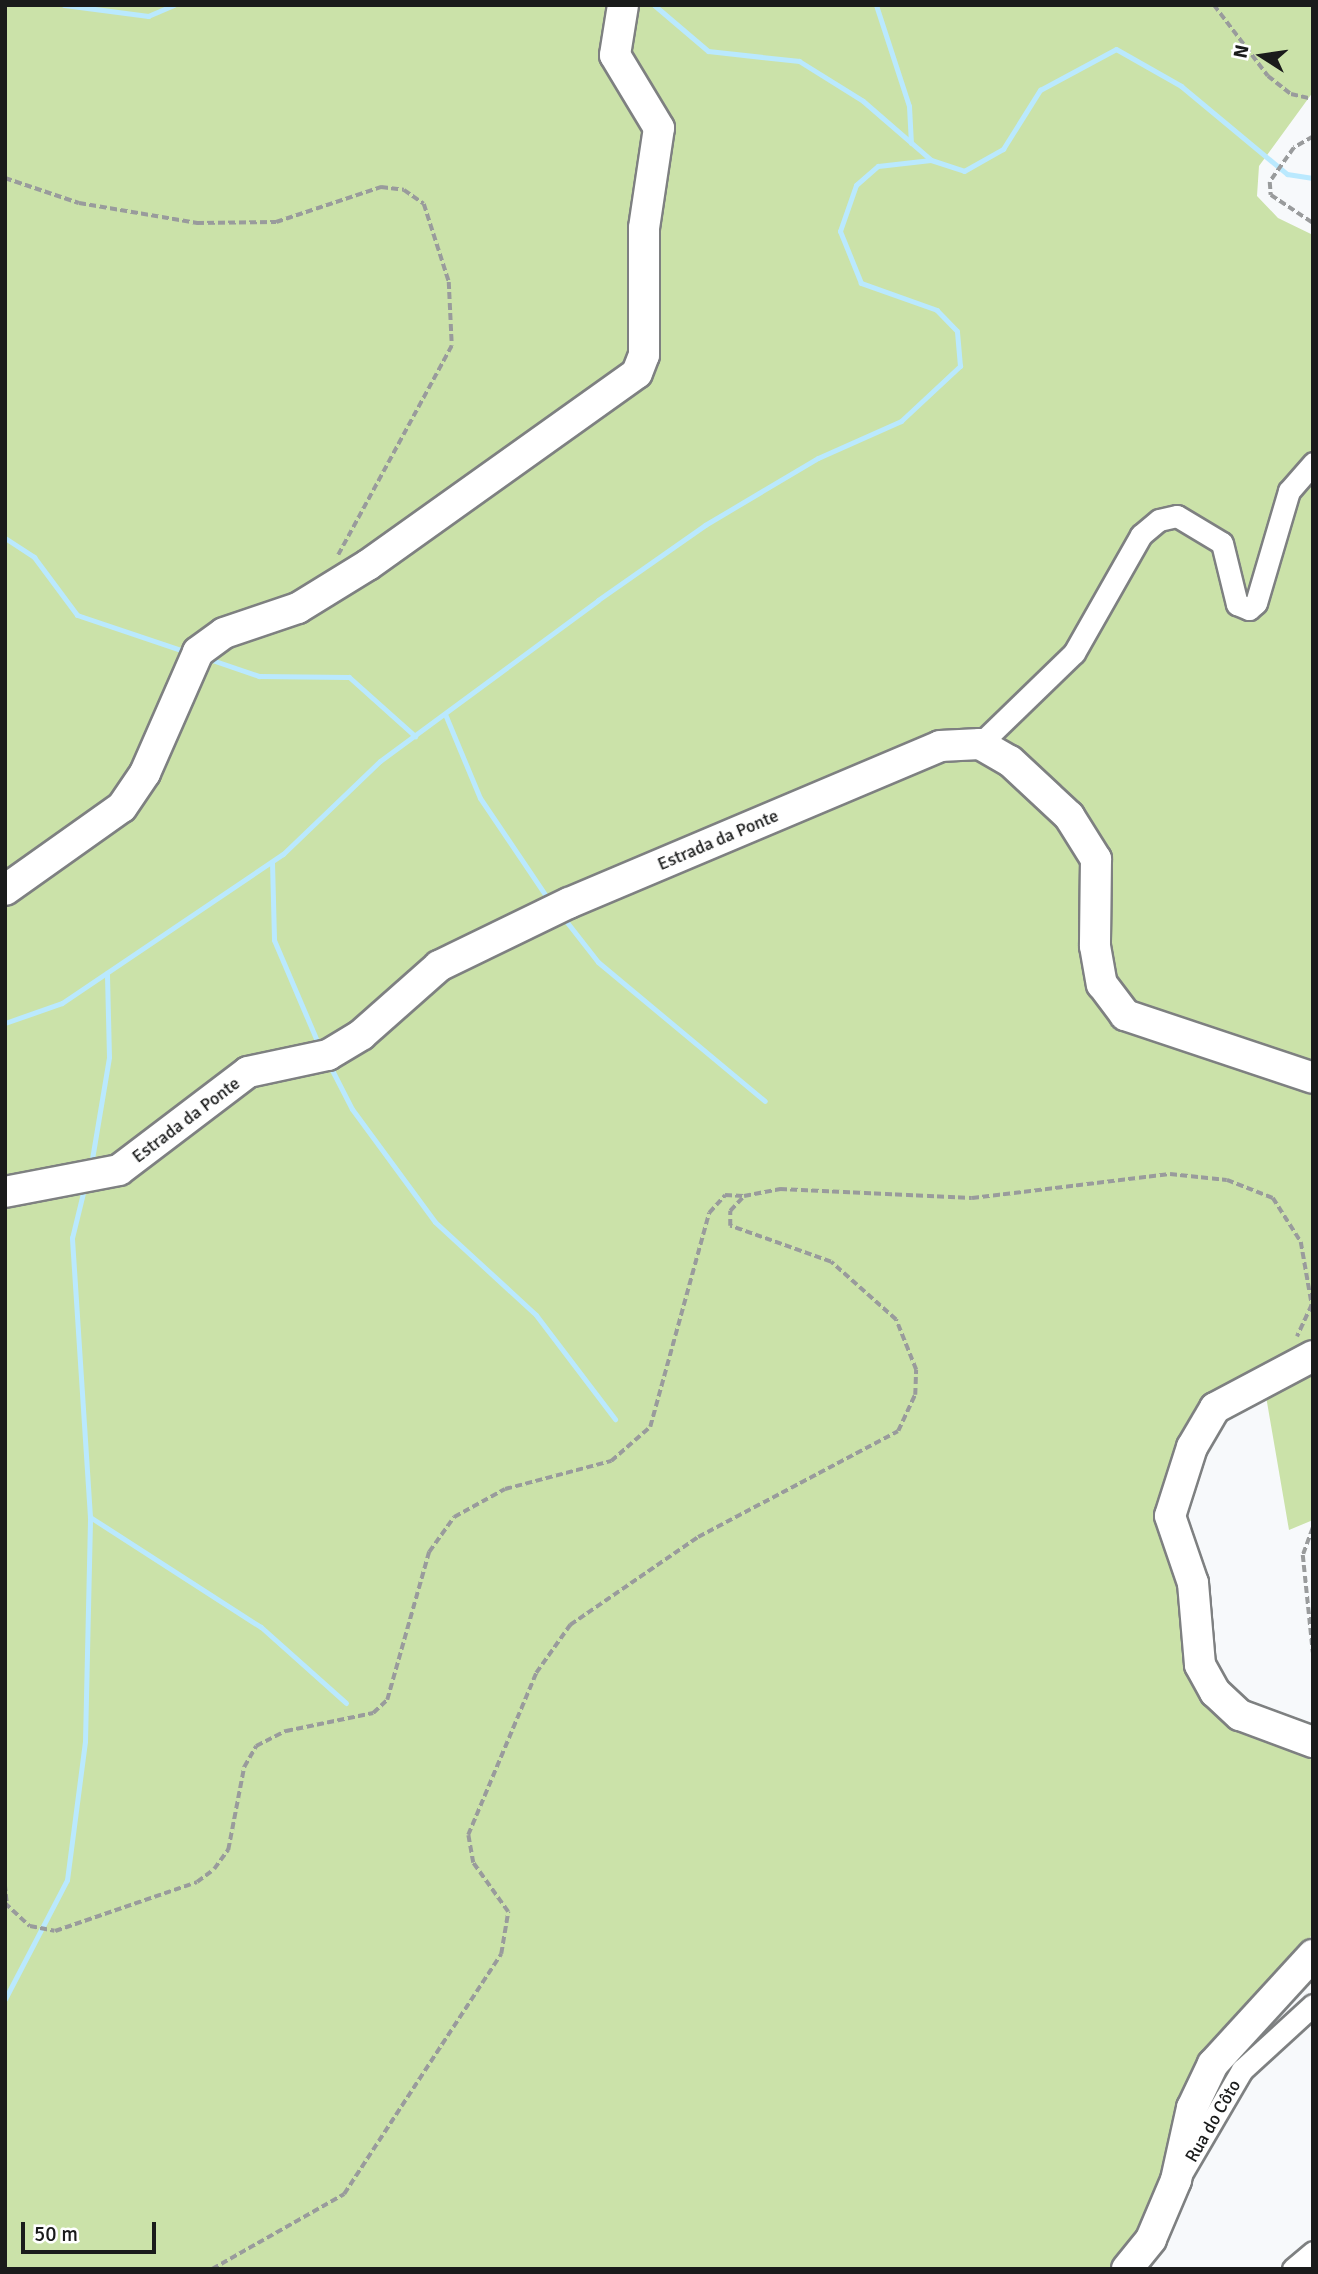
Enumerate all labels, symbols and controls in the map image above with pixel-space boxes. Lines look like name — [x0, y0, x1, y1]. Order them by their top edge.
north arrow — [1227, 21, 1297, 91]
text: N — [1228, 43, 1255, 61]
street label: Estrada da Ponte — [654, 805, 782, 875]
street label: Estrada da Ponte — [128, 1072, 244, 1168]
street label: Rua do Côto — [1181, 2076, 1245, 2166]
scale bar — [24, 2208, 159, 2252]
text: 50 m — [34, 2221, 78, 2247]

